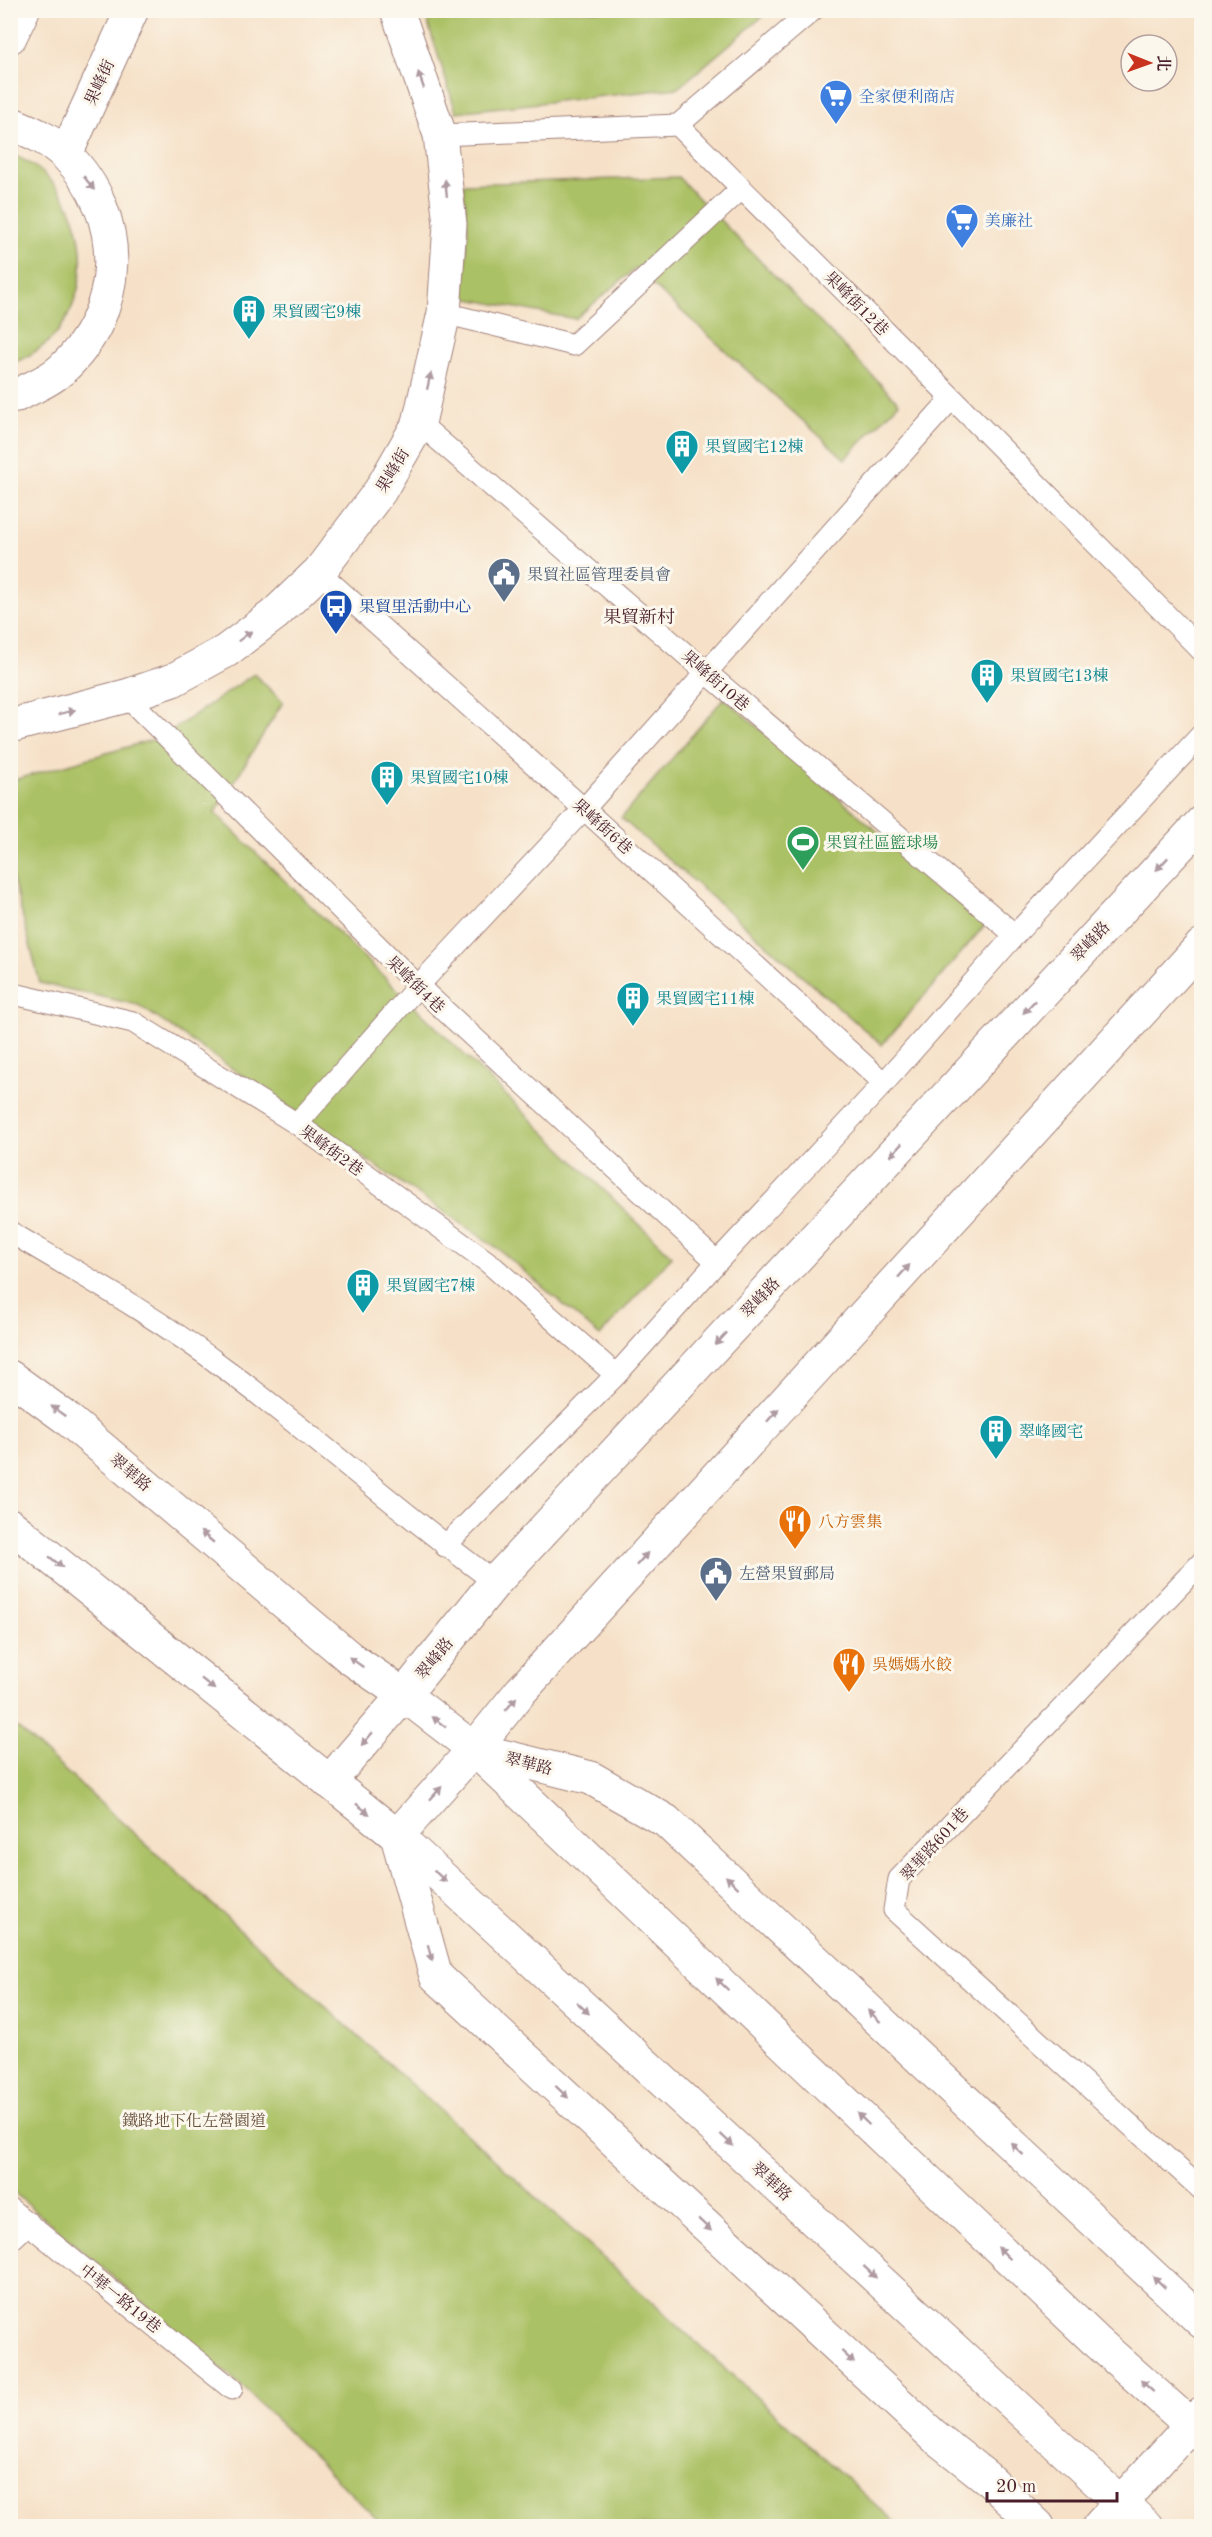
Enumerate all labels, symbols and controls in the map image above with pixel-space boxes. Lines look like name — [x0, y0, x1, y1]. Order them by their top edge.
north arrow — [1119, 33, 1179, 93]
text: 北 — [1154, 55, 1172, 71]
street label: 果峰街 — [82, 57, 118, 108]
one-way arrow — [416, 71, 426, 89]
supermarket icon: 全家便利商店 — [818, 78, 854, 125]
place label: 全家便利商店 — [859, 88, 955, 106]
one-way arrow — [82, 175, 95, 191]
one-way arrow — [442, 179, 451, 198]
supermarket icon: 美廉社 — [944, 202, 980, 249]
place label: 美廉社 — [985, 212, 1033, 230]
street label: 果峰街12巷 — [821, 268, 892, 339]
building icon: 果貿國宅9棟 — [231, 293, 267, 340]
place label: 果貿國宅9棟 — [272, 303, 361, 321]
one-way arrow — [425, 371, 434, 390]
building icon: 果貿國宅12棟 — [664, 428, 700, 475]
place label: 果貿國宅12棟 — [705, 438, 804, 456]
street label: 果峰街 — [373, 445, 413, 496]
public building icon: 果貿社區管理委員會 — [486, 556, 522, 603]
place label: 果貿社區管理委員會 — [527, 566, 671, 584]
bus stop icon: 果貿里活動中心 — [318, 588, 354, 635]
place label: 果貿里活動中心 — [359, 598, 471, 616]
district label: 果貿新村 — [603, 607, 675, 627]
one-way arrow — [237, 630, 253, 643]
street label: 果峰街10巷 — [678, 647, 752, 715]
building icon: 果貿國宅13棟 — [969, 657, 1005, 704]
place label: 果貿國宅13棟 — [1010, 667, 1109, 685]
one-way arrow — [58, 706, 76, 716]
building icon: 果貿國宅10棟 — [369, 759, 405, 806]
place label: 果貿國宅10棟 — [410, 769, 509, 787]
street label: 果峰街6巷 — [569, 796, 636, 858]
sports icon: 果貿社區籃球場 — [785, 824, 821, 871]
place label: 果貿社區籃球場 — [826, 834, 938, 852]
one-way arrow — [1155, 857, 1169, 872]
street label: 翠峰路 — [1068, 918, 1114, 965]
street label: 果峰街4巷 — [383, 953, 448, 1017]
building icon: 果貿國宅11棟 — [615, 980, 651, 1027]
place label: 果貿國宅11棟 — [656, 990, 755, 1008]
one-way arrow — [1022, 1000, 1036, 1015]
street label: 果峰街2巷 — [296, 1122, 366, 1180]
one-way arrow — [889, 1143, 903, 1158]
one-way arrow — [897, 1264, 910, 1279]
building icon: 果貿國宅7棟 — [345, 1267, 381, 1314]
street label: 翠峰路 — [738, 1274, 784, 1321]
place label: 果貿國宅7棟 — [386, 1277, 475, 1295]
one-way arrow — [714, 1332, 728, 1346]
one-way arrow — [50, 1405, 66, 1417]
one-way arrow — [766, 1408, 779, 1423]
building icon: 翠峰國宅 — [978, 1413, 1014, 1460]
place label: 翠峰國宅 — [1019, 1423, 1083, 1441]
street label: 翠華路 — [106, 1450, 155, 1495]
restaurant icon: 八方雲集 — [777, 1503, 813, 1550]
place label: 八方雲集 — [818, 1513, 882, 1531]
one-way arrow — [199, 1530, 215, 1543]
one-way arrow — [635, 1552, 649, 1567]
one-way arrow — [48, 1555, 64, 1568]
public building icon: 左營果貿郵局 — [698, 1555, 734, 1602]
place label: 左營果貿郵局 — [739, 1565, 835, 1583]
street label: 翠峰路 — [413, 1634, 457, 1683]
restaurant icon: 吳媽媽水餃 — [831, 1646, 867, 1693]
place label: 吳媽媽水餃 — [872, 1656, 952, 1674]
one-way arrow — [348, 1657, 364, 1668]
one-way arrow — [200, 1678, 215, 1690]
one-way arrow — [504, 1697, 517, 1712]
one-way arrow — [432, 1717, 447, 1729]
one-way arrow — [360, 1731, 373, 1747]
street label: 翠華路 — [503, 1749, 554, 1779]
one-way arrow — [429, 1786, 442, 1801]
one-way arrow — [355, 1803, 371, 1816]
street label: 翠華路601巷 — [897, 1805, 972, 1885]
one-way arrow — [432, 1869, 447, 1882]
one-way arrow — [725, 1876, 739, 1890]
one-way arrow — [425, 1944, 435, 1963]
one-way arrow — [715, 1978, 729, 1992]
one-way arrow — [576, 2001, 591, 2015]
one-way arrow — [867, 2010, 882, 2023]
one-way arrow — [554, 2085, 568, 2099]
park label: 鐵路地下化左營園道 — [122, 2112, 266, 2130]
one-way arrow — [855, 2112, 870, 2126]
one-way arrow — [719, 2133, 734, 2146]
one-way arrow — [1009, 2142, 1024, 2156]
street label: 翠華路 — [748, 2159, 795, 2205]
one-way arrow — [698, 2217, 712, 2231]
one-way arrow — [997, 2247, 1011, 2261]
street label: 中華一路19巷 — [76, 2261, 164, 2337]
one-way arrow — [863, 2265, 878, 2279]
one-way arrow — [1152, 2276, 1167, 2289]
one-way arrow — [841, 2350, 856, 2364]
one-way arrow — [1140, 2380, 1155, 2393]
scale bar — [987, 2465, 1118, 2503]
text: 20 m — [996, 2478, 1036, 2496]

